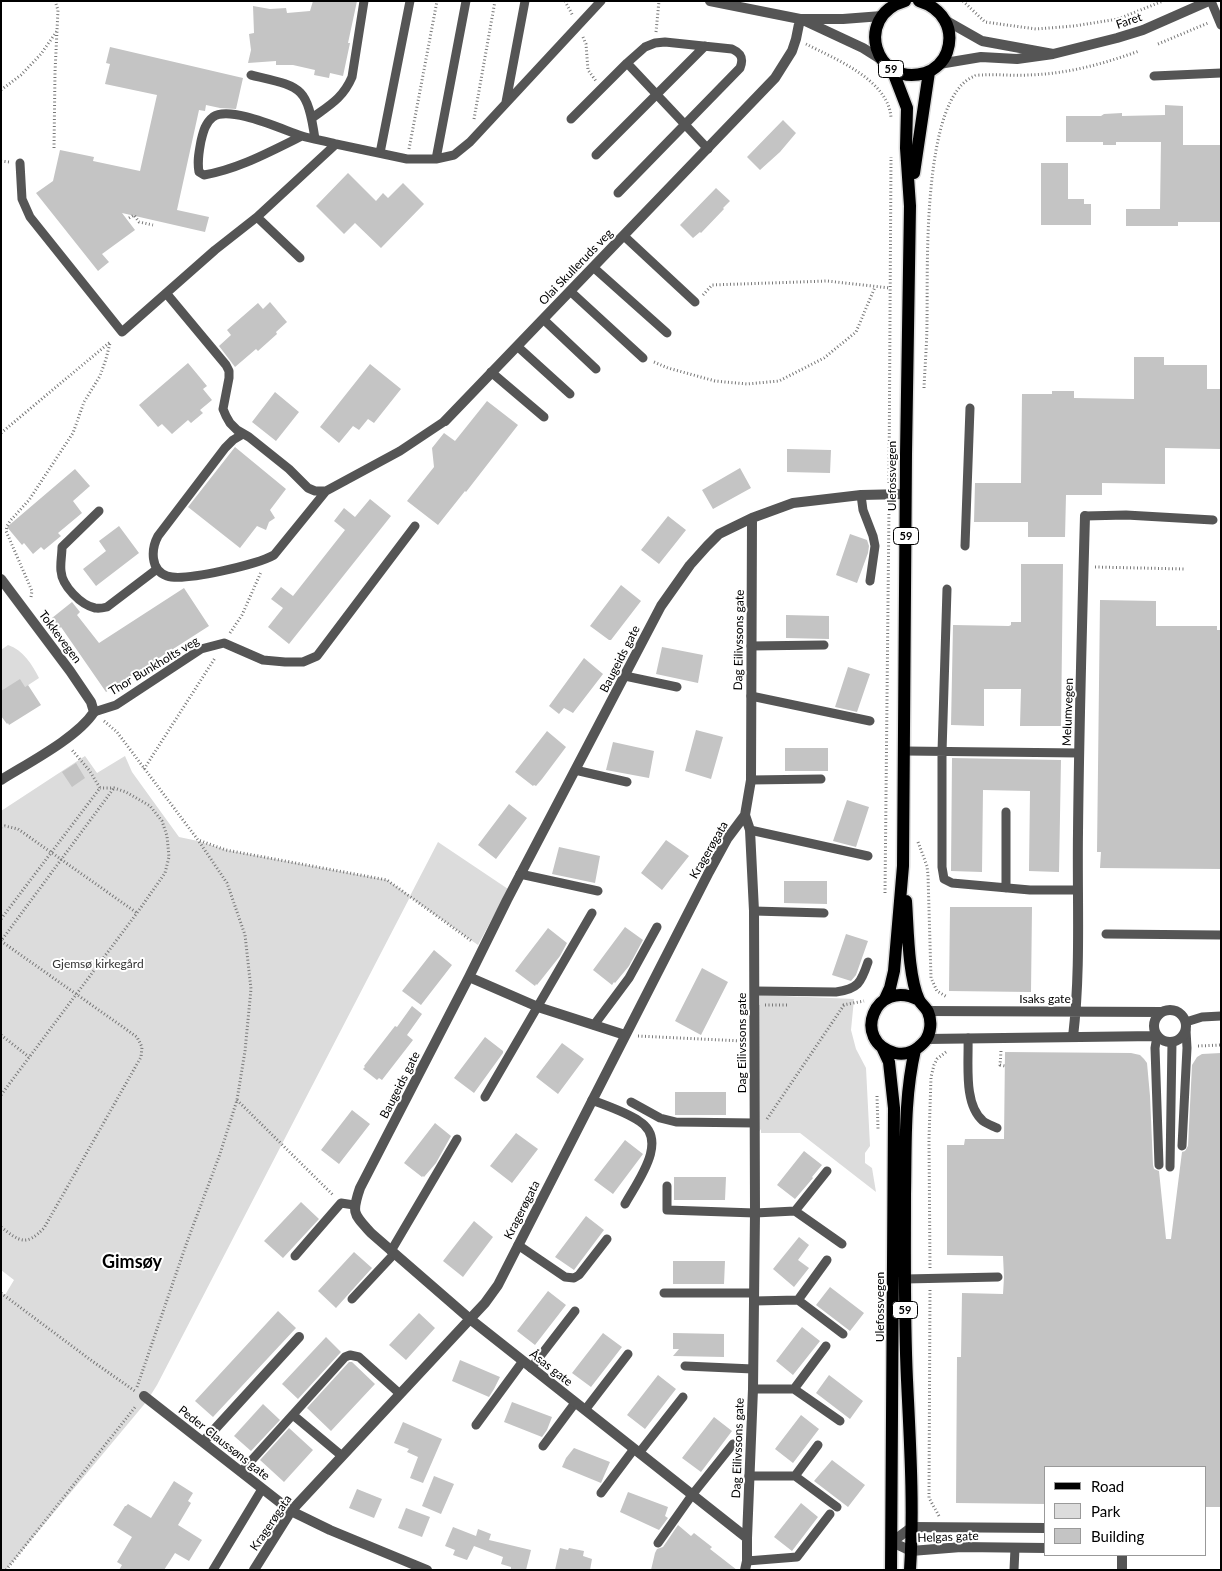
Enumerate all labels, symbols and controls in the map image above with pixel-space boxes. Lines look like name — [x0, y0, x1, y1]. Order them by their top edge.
street label: Faret — [1114, 10, 1144, 32]
road number: 59 — [878, 61, 904, 78]
street label: Olai Skulleruds veg — [536, 226, 616, 308]
street label: Ulefossvegen — [885, 441, 899, 511]
road number: 59 — [894, 528, 918, 544]
street label: Dag Eilivssons gate — [731, 590, 747, 690]
street label: Tokkevegen — [36, 608, 84, 666]
street label: Baugeids gate — [597, 623, 643, 695]
street label: Thor Bunkholts veg — [106, 633, 202, 699]
street label: Melumvegen — [1060, 678, 1076, 746]
street label: Kragerøgata — [687, 819, 731, 881]
park label: Gjemsø kirkegård — [52, 957, 144, 971]
street label: Isaks gate — [1019, 992, 1071, 1006]
street label: Dag Eilivssons gate — [735, 993, 749, 1093]
street label: Baugeids gate — [377, 1049, 423, 1121]
street label: Kragerøgata — [501, 1178, 543, 1242]
district label: Gimsøy — [102, 1251, 162, 1273]
street label: Ulefossvegen — [873, 1272, 887, 1342]
road number: 59 — [892, 1302, 918, 1318]
street label: Åsas gate — [527, 1347, 575, 1389]
street label: Dag Eilivssons gate — [729, 1397, 747, 1499]
street label: Peder Claussøns gate — [175, 1403, 273, 1483]
legend — [1044, 1466, 1207, 1556]
text: Road — [1091, 1477, 1124, 1495]
street label: Kragerøgata — [247, 1492, 295, 1554]
text: Park — [1091, 1502, 1120, 1520]
text: Building — [1091, 1527, 1144, 1545]
street label: Helgas gate — [917, 1529, 979, 1545]

